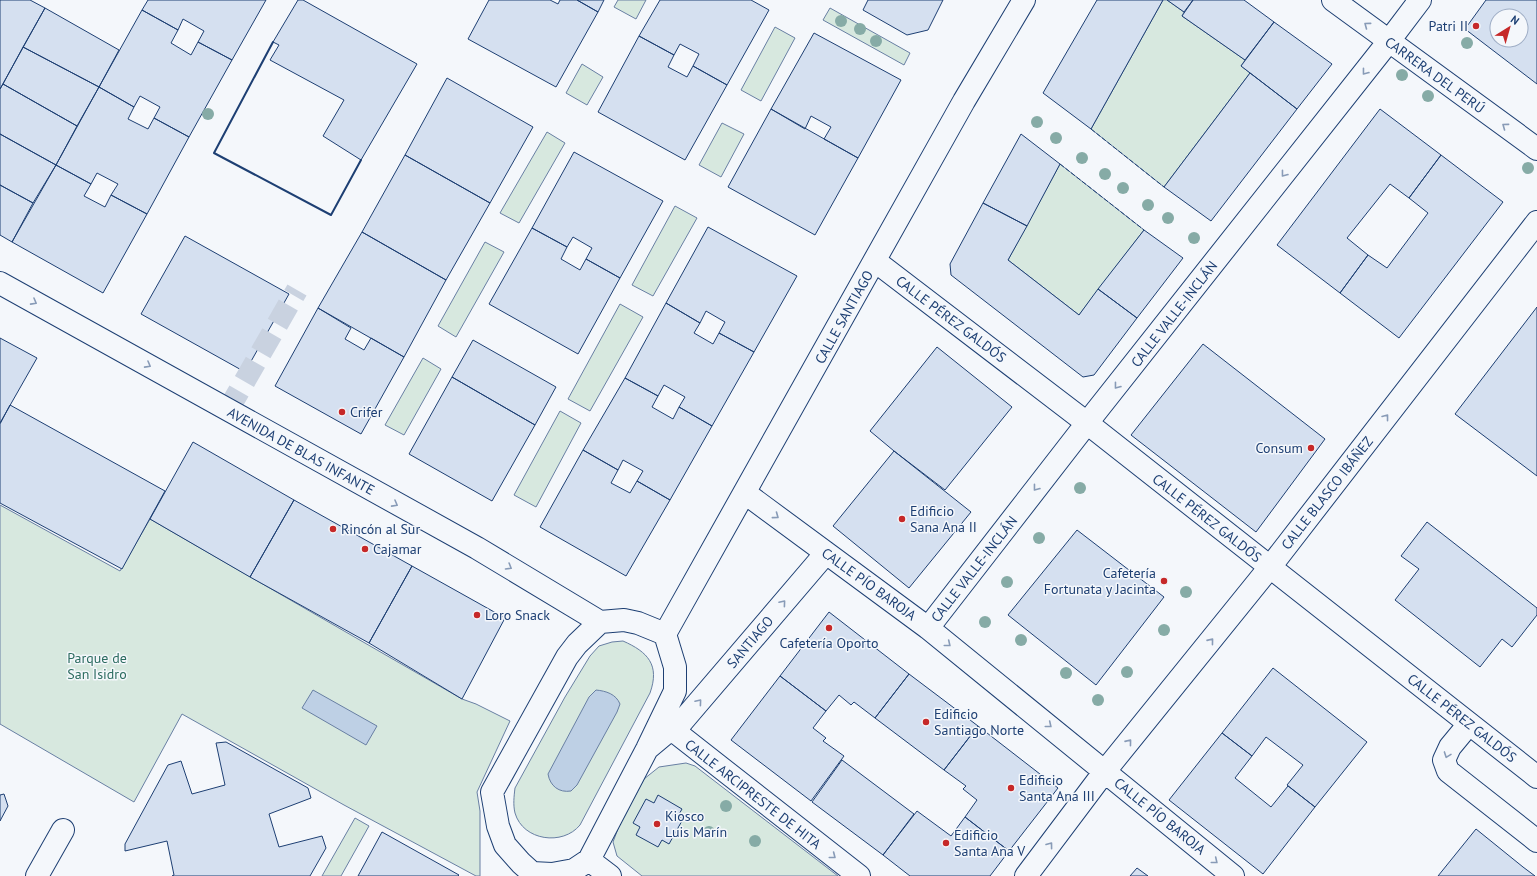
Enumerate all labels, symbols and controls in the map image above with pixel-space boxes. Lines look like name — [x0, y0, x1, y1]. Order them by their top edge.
north arrow — [1489, 8, 1529, 48]
text: N — [1508, 12, 1522, 28]
place label: Patri II — [1429, 17, 1468, 35]
marker: Patri II — [1471, 21, 1481, 31]
one-way arrow — [1364, 23, 1371, 30]
street label: CARRERA DEL PERÚ — [1382, 33, 1488, 117]
one-way arrow — [1363, 67, 1370, 74]
one-way arrow — [1503, 124, 1510, 131]
one-way arrow — [1282, 170, 1289, 177]
street label: CALLE VALLE-INCLÁN — [1127, 257, 1221, 371]
street label: CALLE SANTIAGO — [811, 267, 877, 367]
street label: CALLE PÉREZ GALDÓS — [892, 272, 1010, 366]
one-way arrow — [30, 297, 37, 304]
one-way arrow — [144, 360, 151, 368]
one-way arrow — [1115, 381, 1122, 388]
street label: AVENIDA DE BLAS INFANTE — [224, 403, 378, 499]
place label: Crifer — [350, 403, 383, 421]
marker: Crifer — [337, 407, 347, 417]
one-way arrow — [1381, 415, 1388, 422]
street label: CALLE BLASCO IBÁÑEZ — [1277, 433, 1377, 553]
place label: Consum — [1256, 439, 1303, 457]
marker: Consum — [1306, 443, 1316, 453]
street label: CALLE PÉREZ GALDÓS — [1149, 470, 1265, 566]
one-way arrow — [1034, 483, 1041, 490]
one-way arrow — [391, 499, 399, 506]
place label: Edificio Sana Ana II — [910, 502, 977, 536]
one-way arrow — [772, 511, 779, 519]
street label: CALLE VALLE-INCLÁN — [927, 512, 1021, 626]
marker: Edificio Sana Ana II — [897, 514, 907, 524]
place label: Rincón al Sur — [341, 520, 420, 538]
marker: Rincón al Sur — [328, 524, 338, 534]
place label: Cajamar — [373, 540, 422, 558]
marker: Cajamar — [360, 544, 370, 554]
street label: CALLE PÍO BAROJA — [818, 544, 921, 625]
one-way arrow — [505, 563, 512, 570]
place label: Cafetería Fortunata y Jacinta — [1044, 564, 1156, 598]
marker: Cafetería Fortunata y Jacinta — [1159, 576, 1169, 586]
one-way arrow — [779, 600, 786, 608]
place label: Loro Snack — [485, 606, 550, 624]
marker: Loro Snack — [472, 610, 482, 620]
street label: SANTIAGO — [723, 612, 777, 672]
marker: Cafetería Oporto — [824, 623, 834, 633]
place label: Cafetería Oporto — [780, 634, 878, 652]
one-way arrow — [1206, 638, 1213, 645]
one-way arrow — [943, 639, 950, 646]
park label: Parque de San Isidro — [67, 649, 127, 683]
street label: CALLE PÉREZ GALDÓS — [1404, 670, 1520, 766]
one-way arrow — [695, 699, 702, 706]
place label: Edificio Santiago Norte — [934, 705, 1024, 739]
marker: Edificio Santiago Norte — [921, 717, 931, 727]
one-way arrow — [1044, 721, 1051, 728]
street label: CALLE ARCIPRESTE DE HITA — [681, 735, 825, 853]
one-way arrow — [1124, 739, 1131, 746]
one-way arrow — [1444, 752, 1452, 759]
place label: Edificio Santa Ana III — [1019, 771, 1095, 805]
street label: CALLE PÍO BAROJA — [1111, 774, 1210, 859]
marker: Edificio Santa Ana III — [1006, 783, 1016, 793]
place label: Kiosco Luis Marín — [665, 807, 727, 841]
marker: Kiosco Luis Marín — [652, 819, 662, 829]
place label: Edificio Santa Ana V — [954, 826, 1025, 860]
marker: Edificio Santa Ana V — [941, 838, 951, 848]
one-way arrow — [1045, 842, 1052, 849]
one-way arrow — [829, 852, 836, 859]
one-way arrow — [1210, 856, 1217, 863]

